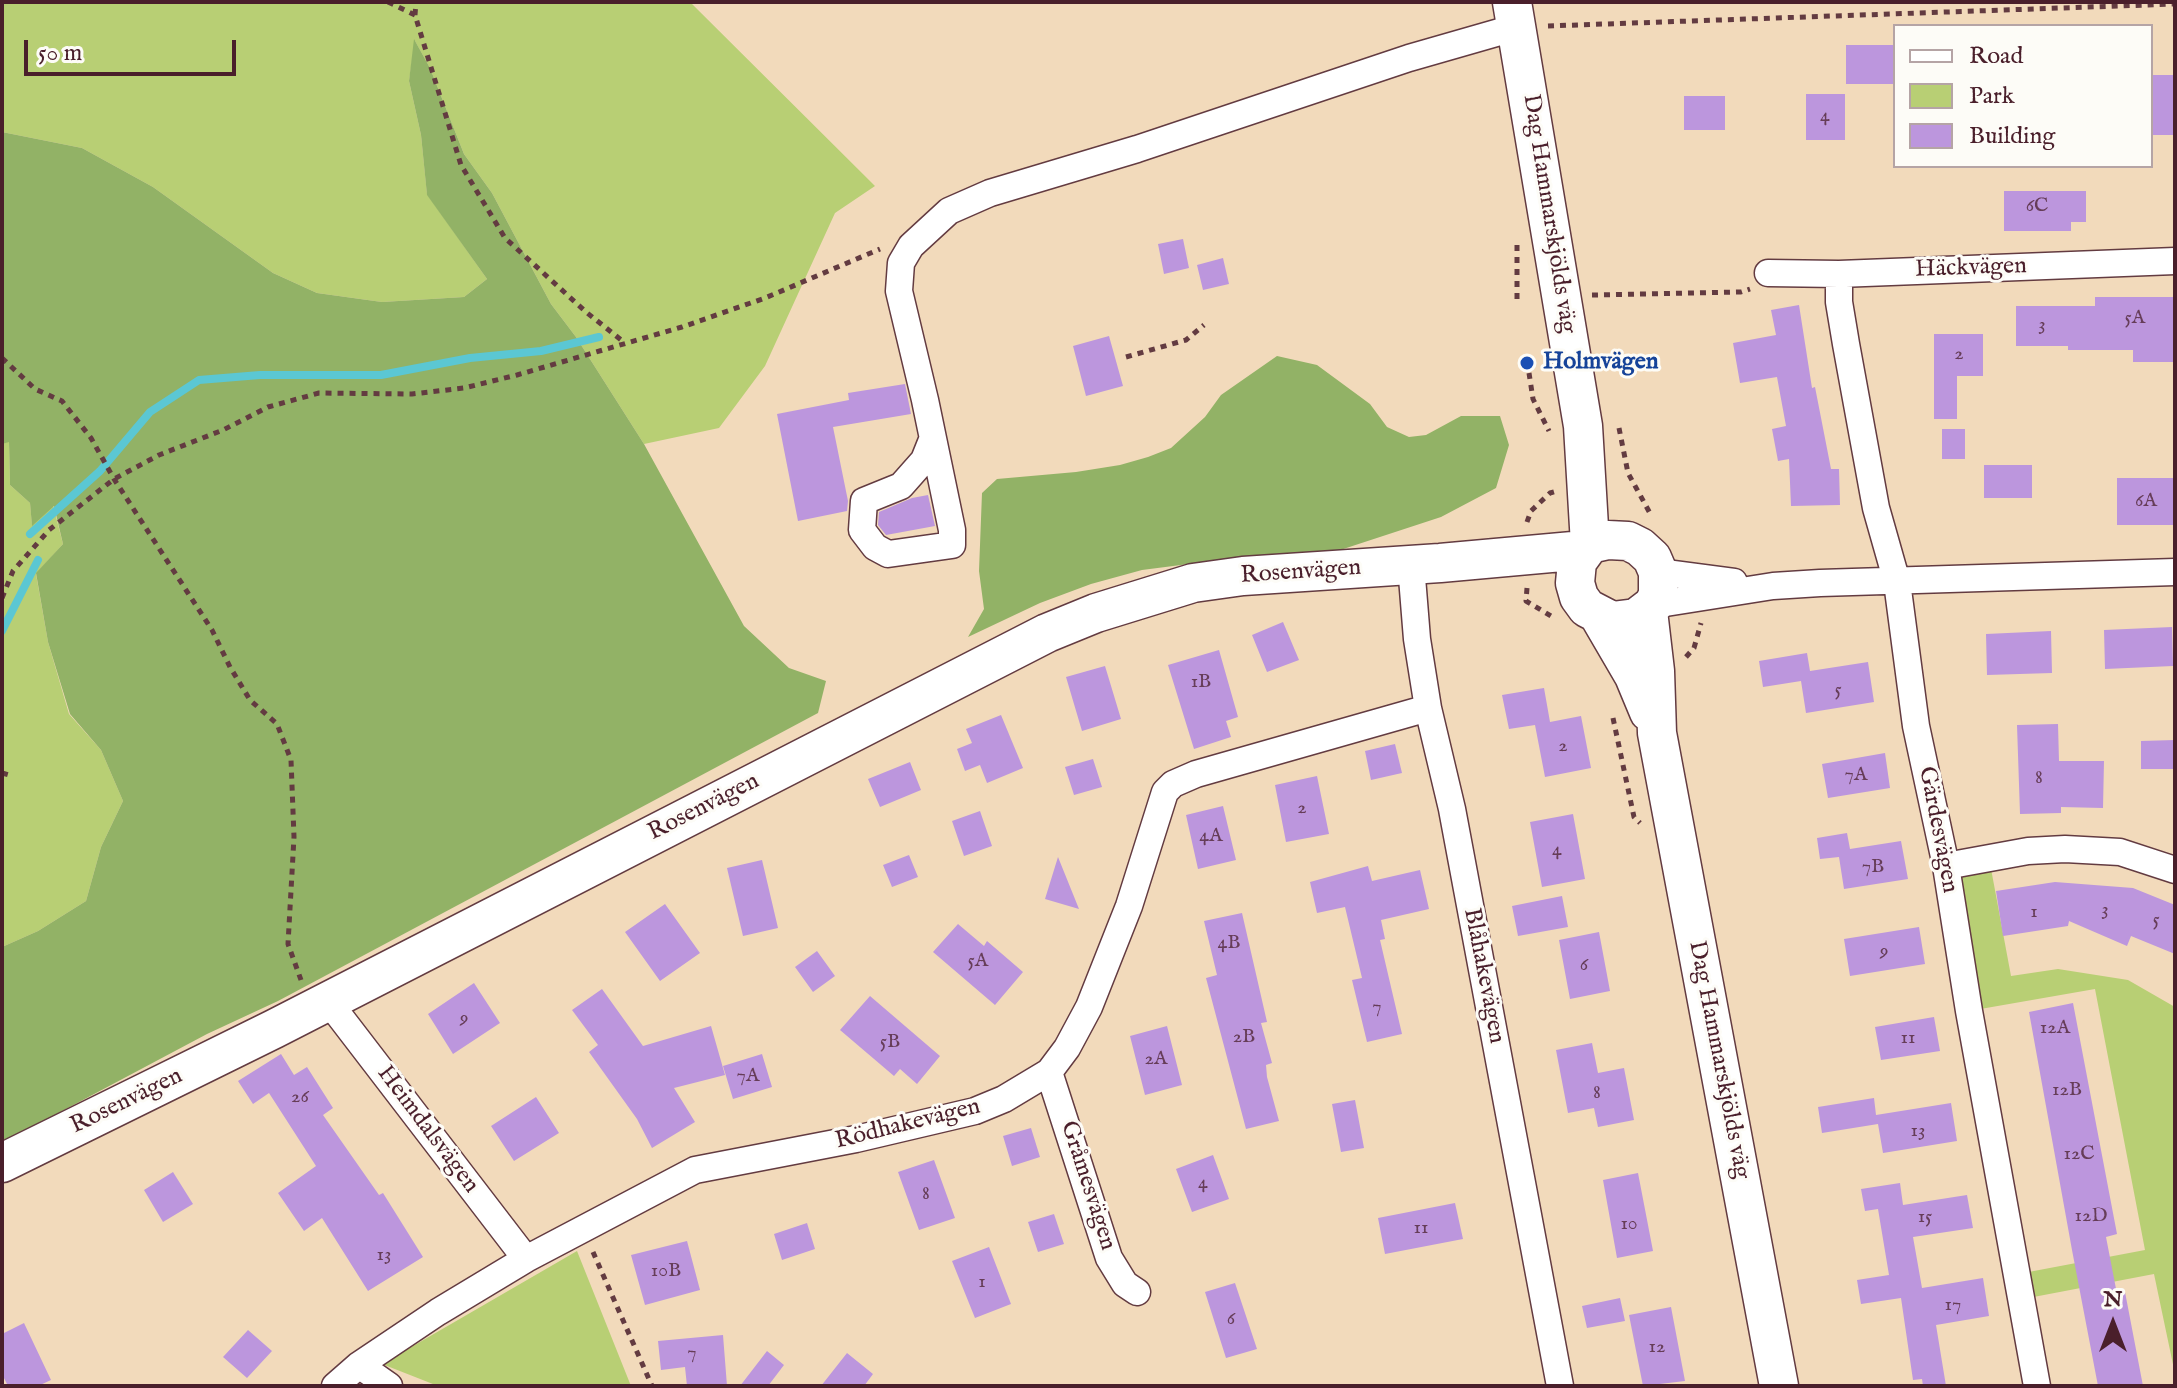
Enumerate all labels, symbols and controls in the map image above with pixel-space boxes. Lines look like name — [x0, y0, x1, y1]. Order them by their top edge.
scale bar — [28, 24, 240, 74]
legend — [1893, 24, 2153, 168]
text: 50 m — [38, 38, 82, 69]
text: Road — [1969, 41, 2023, 72]
text: Park — [1969, 81, 2015, 112]
street label: Dag Hammarskjölds väg — [1515, 92, 1581, 336]
house number: 4 — [1820, 105, 1830, 129]
text: Building — [1969, 121, 2055, 152]
house number: 6C — [2026, 195, 2048, 219]
street label: Häckvägen — [1915, 253, 2027, 285]
house number: 5A — [2125, 307, 2145, 331]
house number: 3 — [2038, 314, 2046, 338]
house number: 2 — [1954, 343, 1964, 367]
place label: Holmvägen — [1543, 349, 1659, 377]
marker: Holmvägen — [1518, 354, 1536, 372]
house number: 6A — [2135, 490, 2157, 514]
street label: Rosenvägen — [1240, 554, 1362, 592]
house number: 1B — [1191, 671, 1211, 695]
house number: 5 — [1834, 679, 1842, 703]
house number: 2 — [1558, 735, 1568, 759]
house number: 7A — [1845, 764, 1867, 788]
street label: Gärdesvägen — [1911, 764, 1963, 896]
house number: 8 — [2035, 767, 2043, 791]
street label: Rosenvägen — [644, 768, 764, 848]
house number: 2 — [1297, 797, 1307, 821]
house number: 4A — [1199, 825, 1223, 849]
house number: 4 — [1552, 839, 1562, 863]
house number: 7B — [1862, 856, 1884, 880]
house number: 3 — [2101, 899, 2109, 923]
house number: 1 — [2030, 901, 2038, 925]
street label: Blåhakevägen — [1456, 906, 1510, 1046]
house number: 5 — [2152, 909, 2160, 933]
house number: 4B — [1217, 932, 1241, 956]
street label: Dag Hammarskjölds väg — [1681, 939, 1755, 1181]
house number: 9 — [1880, 940, 1888, 964]
house number: 5A — [968, 950, 988, 974]
house number: 6 — [1580, 954, 1588, 978]
house number: 7 — [1372, 996, 1382, 1020]
house number: 9 — [460, 1007, 468, 1031]
house number: 12A — [2040, 1017, 2070, 1041]
house number: 2B — [1233, 1026, 1255, 1050]
house number: 11 — [1901, 1027, 1915, 1051]
house number: 5B — [880, 1031, 900, 1055]
house number: 2A — [1145, 1048, 1167, 1072]
street label: Heimdalsvägen — [370, 1061, 484, 1199]
street label: Rosenvägen — [66, 1063, 188, 1141]
house number: 7A — [737, 1065, 759, 1089]
house number: 12B — [2052, 1079, 2082, 1103]
house number: 8 — [1593, 1082, 1601, 1106]
house number: 26 — [291, 1086, 309, 1110]
street label: Rödhakevägen — [832, 1093, 984, 1157]
street label: Gråmesvägen — [1053, 1118, 1121, 1254]
house number: 13 — [1911, 1120, 1925, 1144]
house number: 12C — [2063, 1143, 2095, 1167]
house number: 4 — [1198, 1172, 1208, 1196]
house number: 8 — [922, 1183, 930, 1207]
house number: 12D — [2075, 1205, 2107, 1229]
house number: 15 — [1918, 1206, 1932, 1230]
house number: 10 — [1620, 1213, 1638, 1237]
house number: 11 — [1414, 1217, 1428, 1241]
house number: 13 — [377, 1244, 391, 1268]
house number: 10B — [651, 1260, 681, 1284]
house number: 1 — [978, 1271, 986, 1295]
north arrow — [2073, 1284, 2153, 1364]
text: N — [2103, 1286, 2123, 1314]
house number: 17 — [1945, 1294, 1961, 1318]
house number: 6 — [1227, 1308, 1235, 1332]
house number: 12 — [1649, 1336, 1665, 1360]
house number: 7 — [687, 1342, 697, 1366]

